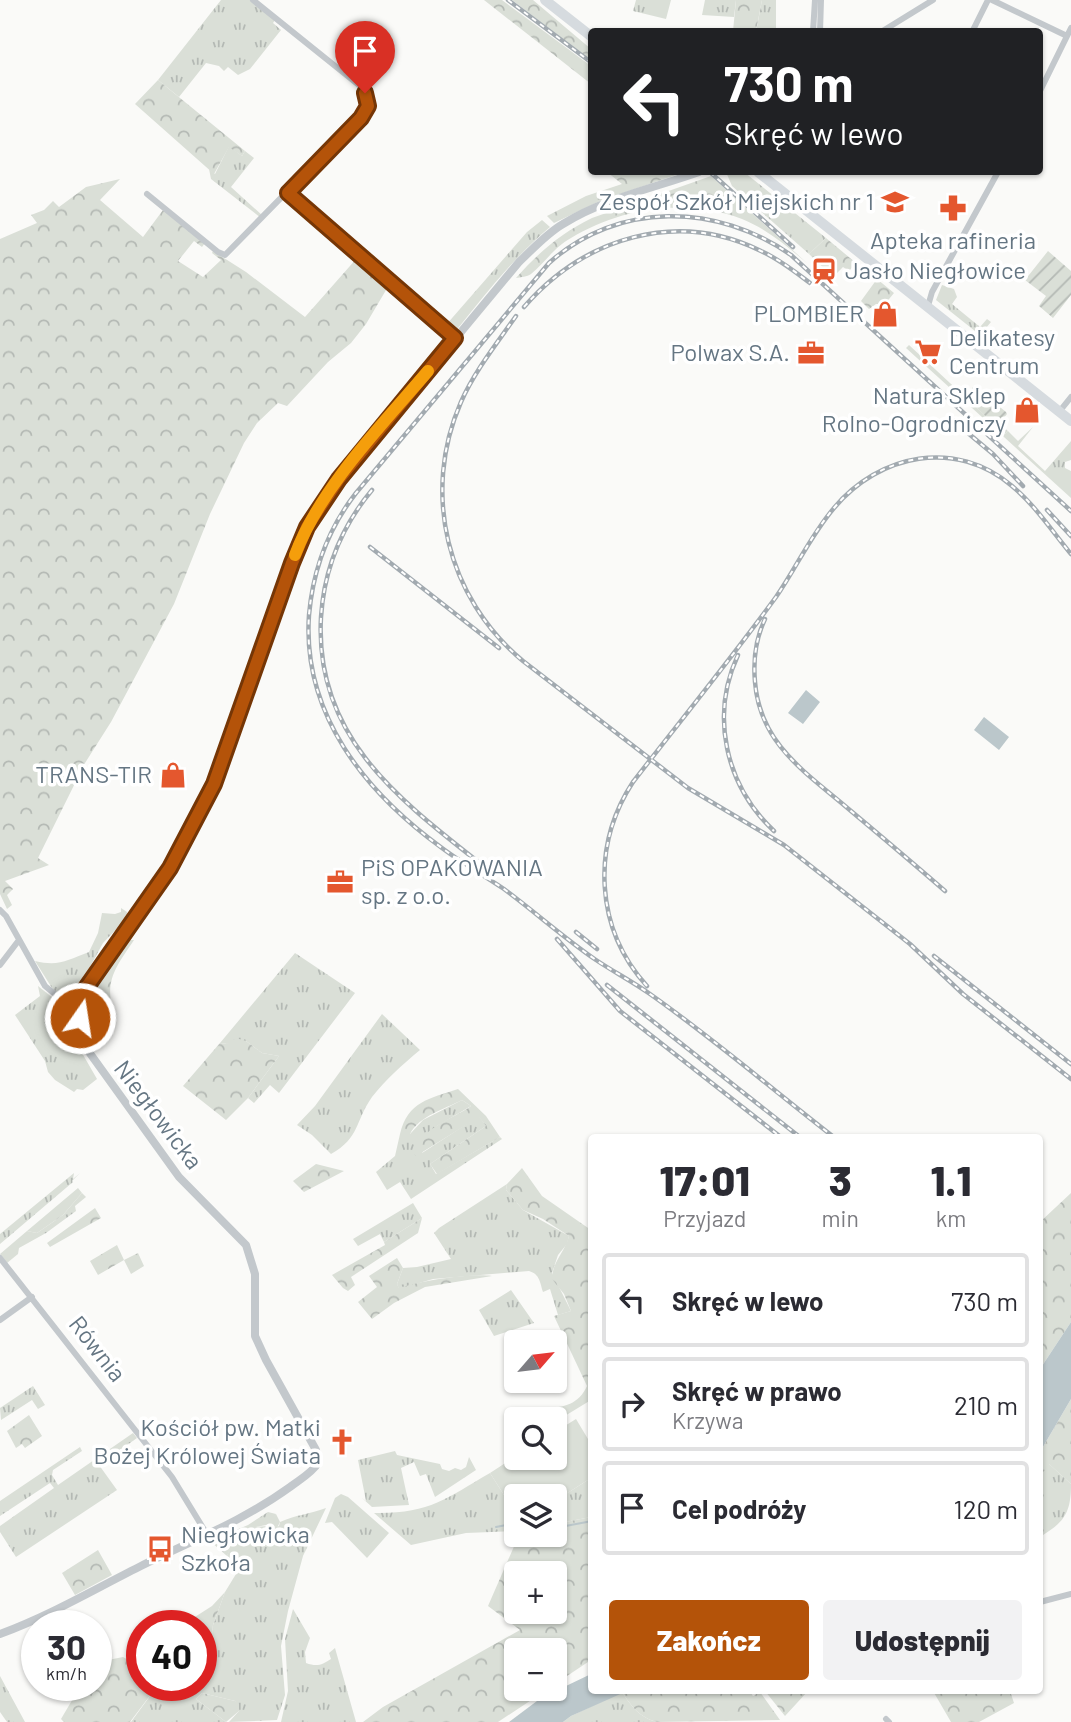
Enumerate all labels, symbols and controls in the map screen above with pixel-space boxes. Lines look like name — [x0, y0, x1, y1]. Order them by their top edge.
pin — [335, 21, 395, 93]
icon: arrive — [346, 32, 384, 70]
text: 730 m — [724, 53, 853, 112]
icon: left — [609, 56, 700, 147]
text: Skręć w lewo — [724, 113, 904, 151]
place label: Zespół Szkół Miejskich nr 1 — [599, 186, 874, 215]
school or university icon: Zespół Szkół Miejskich nr 1 — [880, 187, 910, 217]
pharmacy icon: Apteka rafineria — [938, 193, 968, 223]
place label: Apteka rafineria — [870, 225, 1036, 254]
place label: Jasło Niegłowice — [845, 255, 1026, 284]
station icon: Jasło Niegłowice — [809, 256, 839, 286]
place label: PLOMBIER — [754, 298, 864, 327]
shop icon: PLOMBIER — [870, 299, 900, 329]
place label: Delikatesy Centrum — [949, 322, 1055, 379]
place label: Polwax S.A. — [670, 337, 790, 366]
supermarket icon: Delikatesy Centrum — [913, 337, 943, 367]
office icon: Polwax S.A. — [796, 338, 826, 368]
place label: Natura Sklep Rolno-Ogrodniczy — [822, 380, 1006, 437]
shop icon: Natura Sklep Rolno-Ogrodniczy — [1012, 395, 1042, 425]
place label: TRANS-TIR — [35, 759, 152, 788]
shop icon: TRANS-TIR — [158, 760, 188, 790]
place label: PiS OPAKOWANIA sp. z o.o. — [361, 852, 543, 909]
office icon: PiS OPAKOWANIA sp. z o.o. — [325, 867, 355, 897]
position arrow — [43, 981, 117, 1055]
street label: Niegłowicka — [109, 1054, 210, 1174]
text: 17:01 — [660, 1154, 750, 1204]
text: 3 — [829, 1154, 852, 1204]
text: 1.1 — [930, 1154, 971, 1204]
text: Przyjazd — [663, 1204, 746, 1232]
text: min — [822, 1204, 859, 1232]
text: km — [936, 1204, 966, 1232]
icon: left — [613, 1281, 651, 1319]
text: Skręć w lewo — [672, 1285, 824, 1316]
text: 730 m — [951, 1285, 1018, 1316]
street label: Równia — [63, 1309, 133, 1387]
north arrow — [504, 1330, 567, 1393]
map controls — [504, 1330, 567, 1701]
text: Skręć w prawo — [672, 1375, 842, 1406]
icon: right — [613, 1385, 651, 1423]
text: 210 m — [954, 1389, 1018, 1420]
text: Krzywa — [672, 1406, 743, 1434]
button: search — [504, 1407, 567, 1470]
place label: Kościół pw. Matki Bożej Królowej Świata — [93, 1412, 321, 1469]
church icon: Kościół pw. Matki Bożej Królowej Świata — [327, 1427, 357, 1457]
button: layers — [504, 1484, 567, 1547]
icon: arrive — [613, 1489, 651, 1527]
text: Cel podróży — [672, 1493, 806, 1524]
text: 120 m — [954, 1493, 1018, 1524]
place label: Niegłowicka Szkoła — [181, 1519, 310, 1576]
bus stop icon: Niegłowicka Szkoła — [145, 1534, 175, 1564]
button: + — [504, 1561, 567, 1624]
button: Zakończ — [609, 1600, 809, 1680]
button: Udostępnij — [823, 1600, 1022, 1680]
speed limit sign: 40 — [126, 1610, 217, 1701]
text: 30 — [47, 1625, 86, 1667]
button: − — [504, 1638, 567, 1701]
text: km/h — [46, 1662, 87, 1684]

